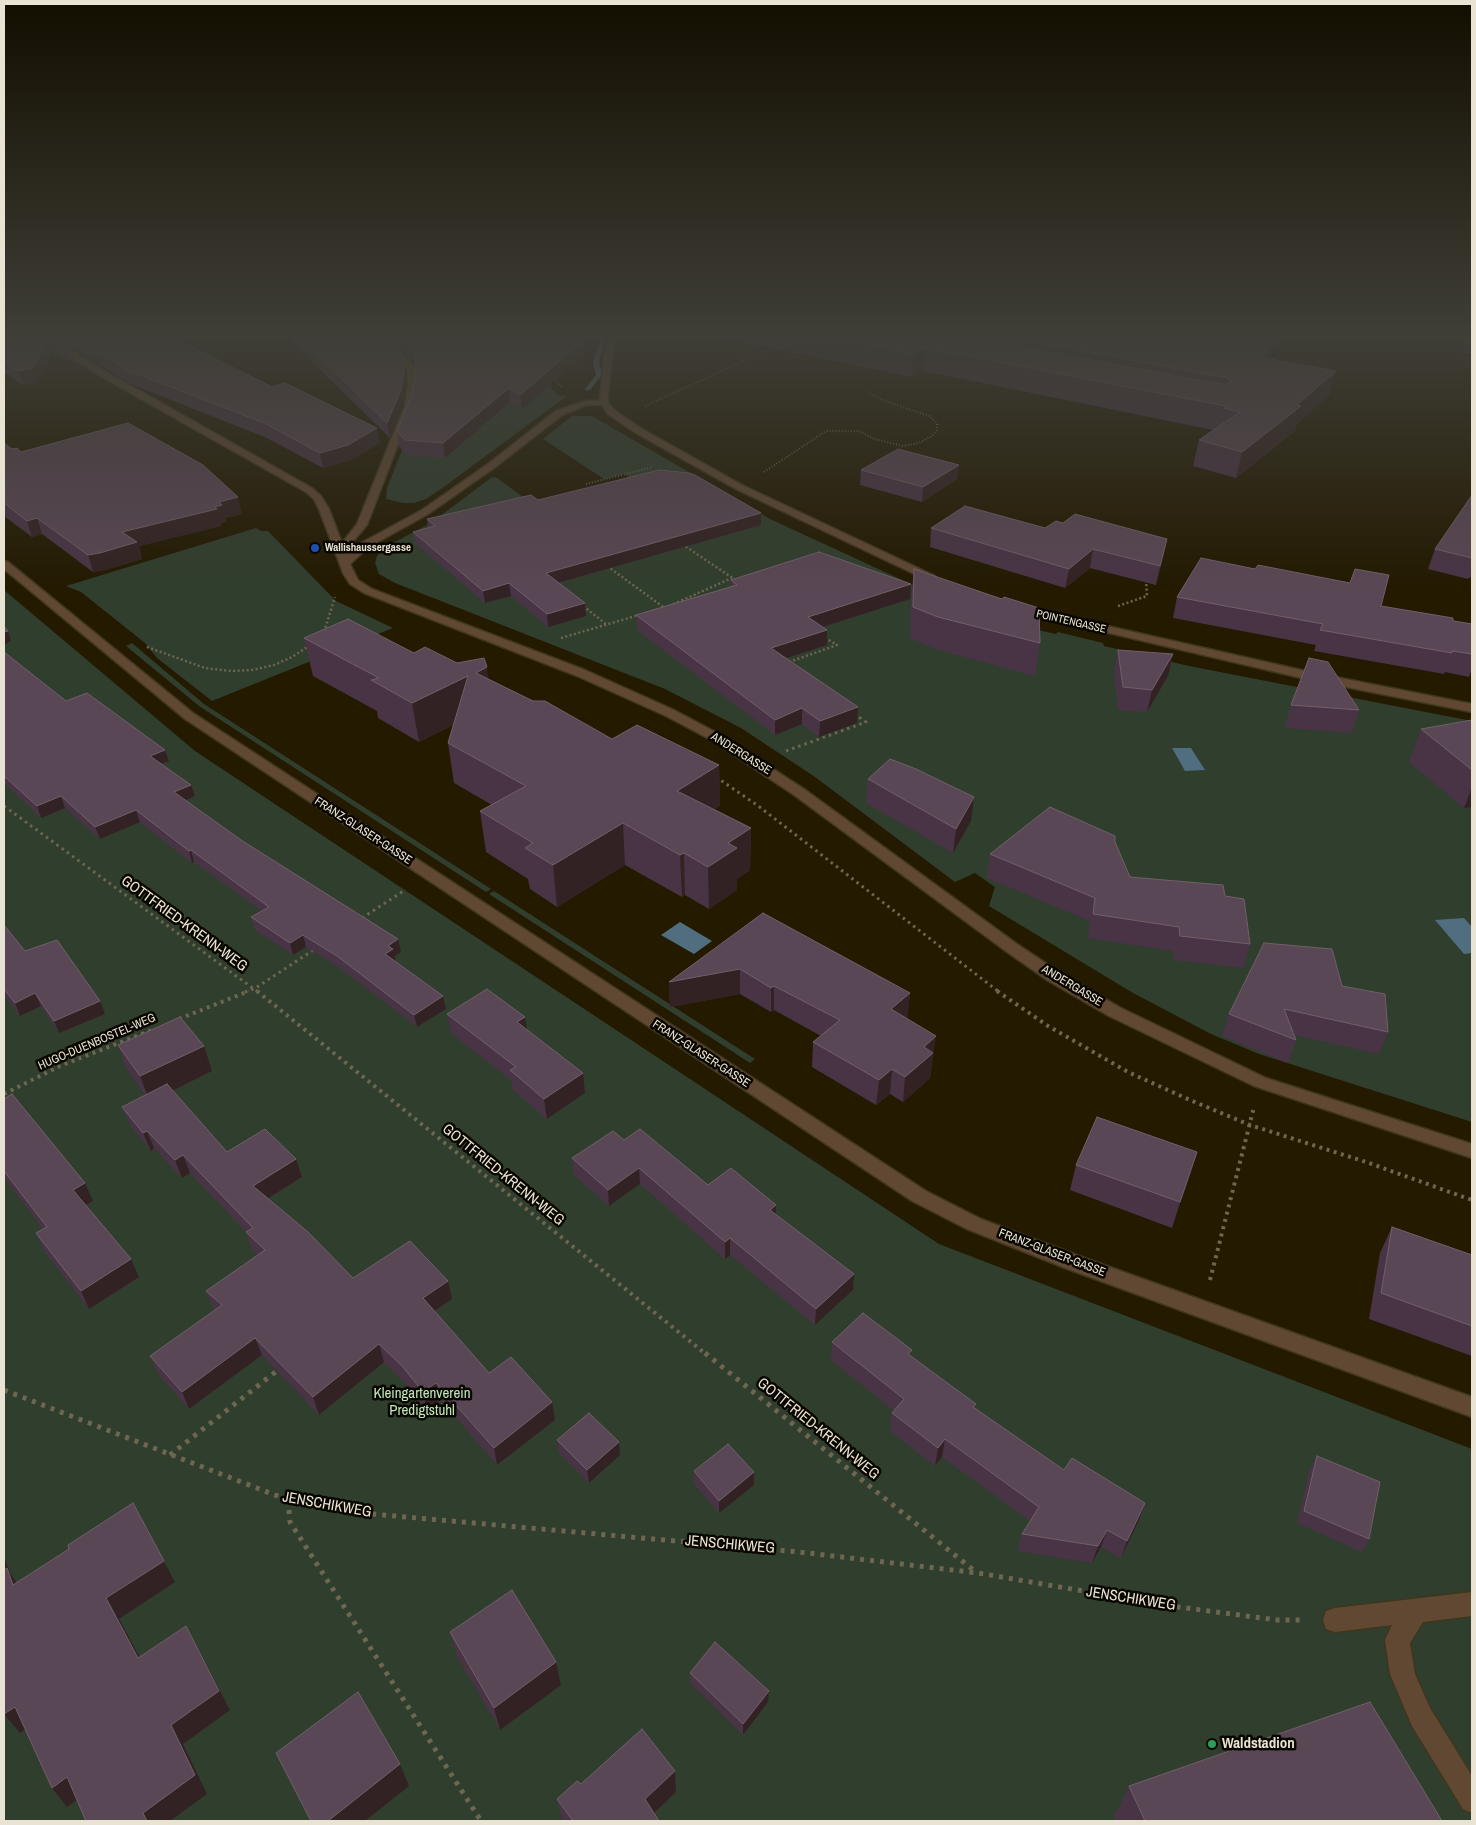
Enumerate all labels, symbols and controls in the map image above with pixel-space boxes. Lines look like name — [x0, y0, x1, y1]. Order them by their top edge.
place label: Wallishaussergasse — [325, 541, 411, 555]
marker: Wallishaussergasse — [309, 542, 321, 554]
street label: POINTENGASSE — [1035, 608, 1107, 636]
street label: ANDERGASSE — [708, 730, 774, 778]
street label: FRANZ-GLASER-GASSE — [312, 794, 414, 868]
street label: GOTTFRIED-KRENN-WEG — [117, 872, 251, 976]
street label: ANDERGASSE — [1039, 962, 1105, 1010]
street label: HUGO-DUENBOSTEL-WEG — [36, 1011, 158, 1073]
street label: FRANZ-GLASER-GASSE — [650, 1017, 752, 1091]
street label: GOTTFRIED-KRENN-WEG — [438, 1120, 568, 1230]
street label: FRANZ-GLASER-GASSE — [997, 1226, 1107, 1280]
street label: GOTTFRIED-KRENN-WEG — [753, 1374, 883, 1484]
park label: Kleingartenverein Predigtstuhl — [373, 1385, 471, 1420]
street label: JENSCHIKWEG — [281, 1488, 373, 1522]
street label: JENSCHIKWEG — [684, 1532, 776, 1558]
street label: JENSCHIKWEG — [1085, 1583, 1177, 1615]
place label: Waldstadion — [1222, 1735, 1295, 1753]
marker: Waldstadion — [1206, 1738, 1218, 1750]

